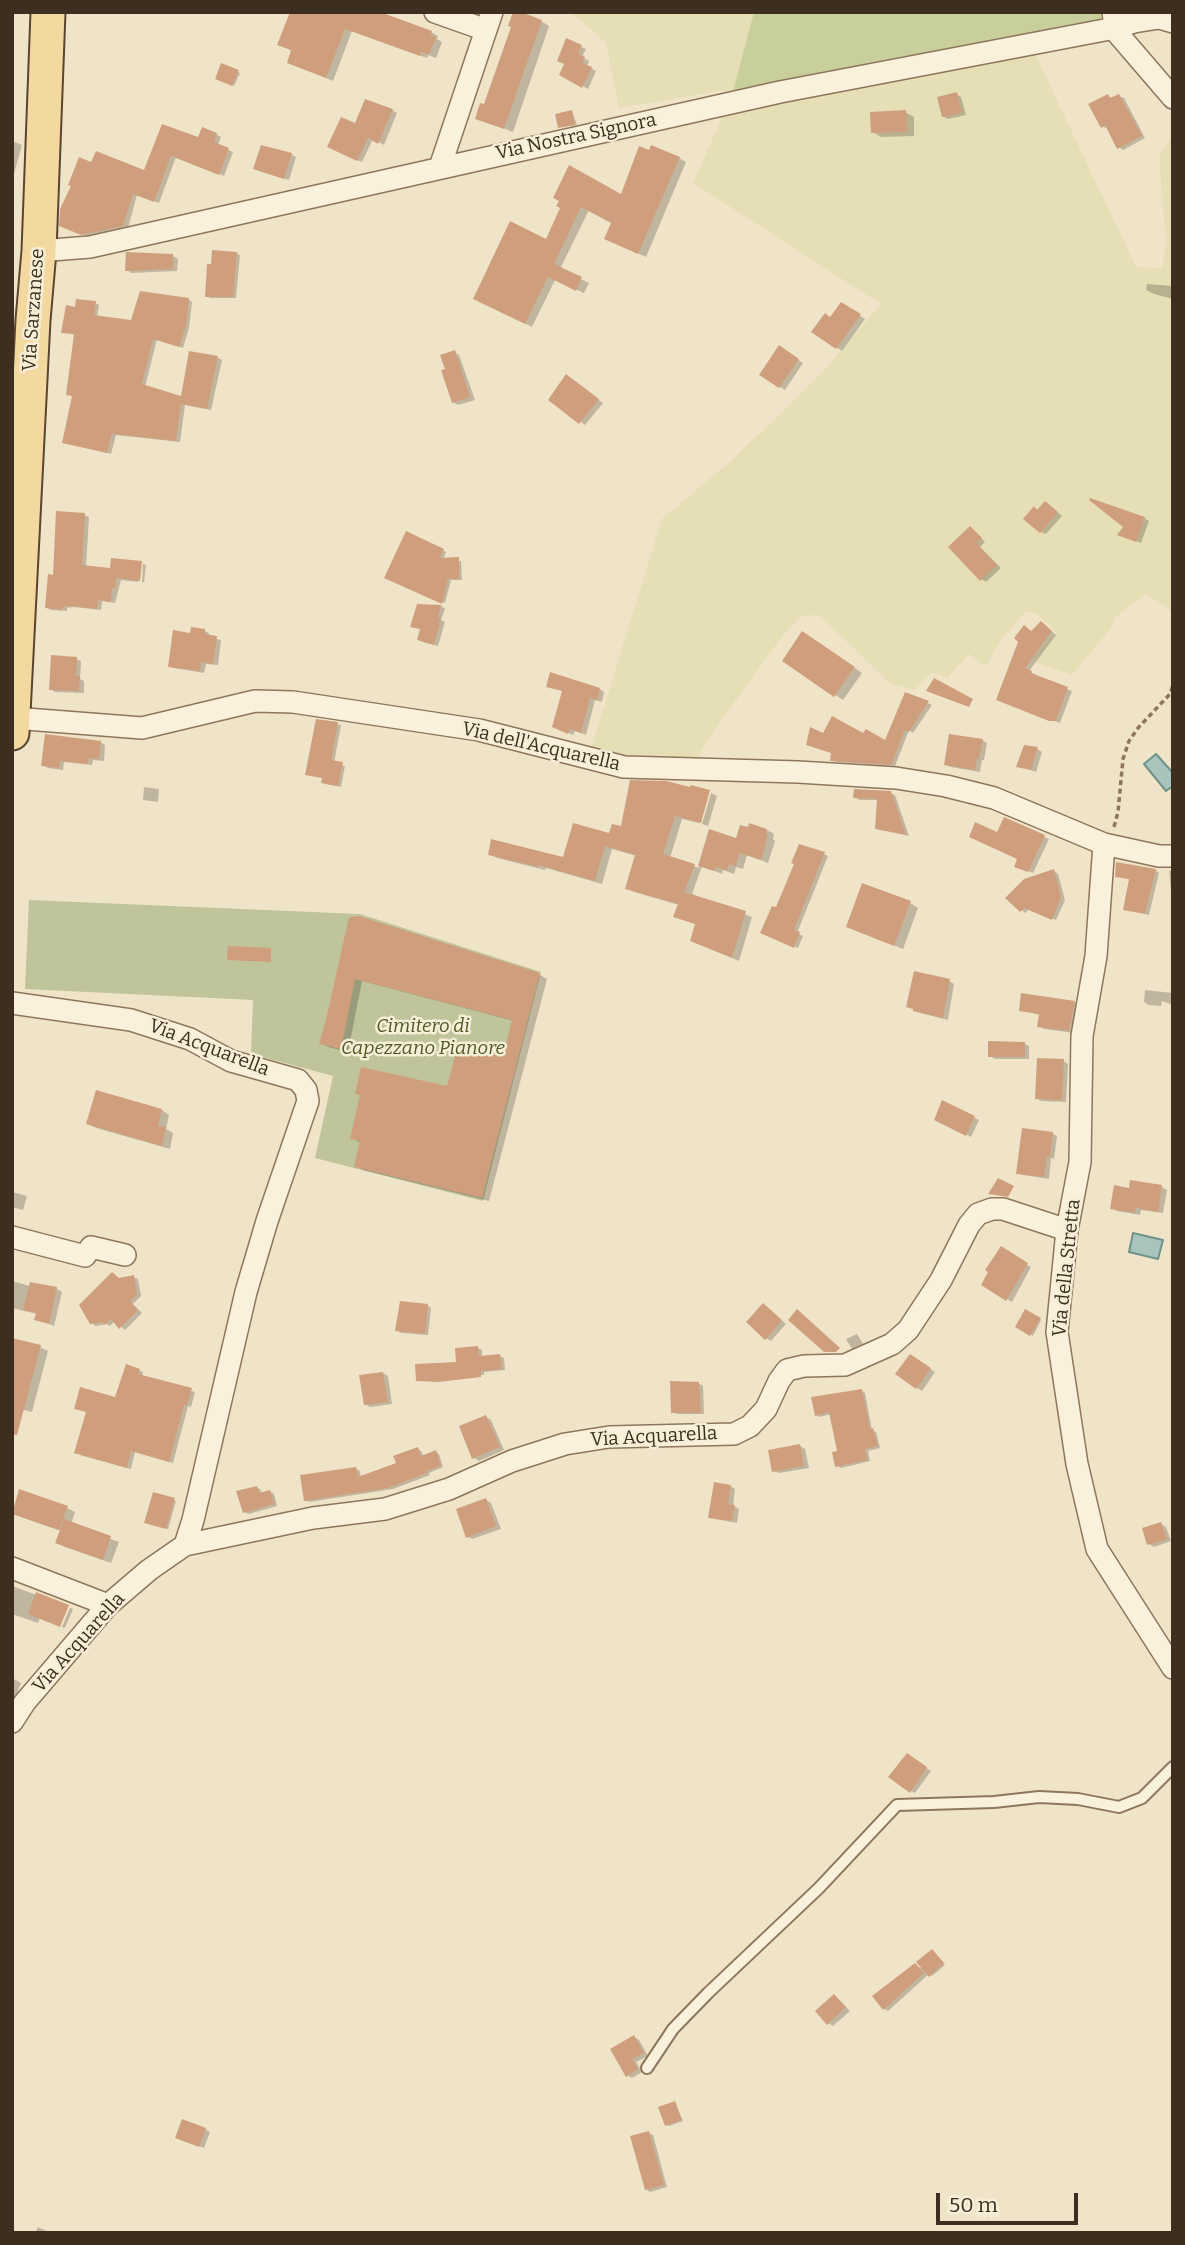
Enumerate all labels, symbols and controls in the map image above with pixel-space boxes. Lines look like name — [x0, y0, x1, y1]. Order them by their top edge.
street label: Via Nostra Signora — [494, 109, 658, 165]
street label: Via Sarzanese — [18, 248, 50, 372]
street label: Via dell'Acquarella — [460, 718, 622, 776]
street label: Via Acquarella — [146, 1015, 272, 1081]
park label: Cimitero di Capezzano Pianore — [341, 1016, 505, 1060]
street label: Via della Stretta — [1048, 1198, 1086, 1338]
street label: Via Acquarella — [590, 1422, 718, 1452]
street label: Via Acquarella — [28, 1588, 130, 1698]
scale bar — [940, 2178, 1082, 2222]
text: 50 m — [949, 2192, 998, 2218]

